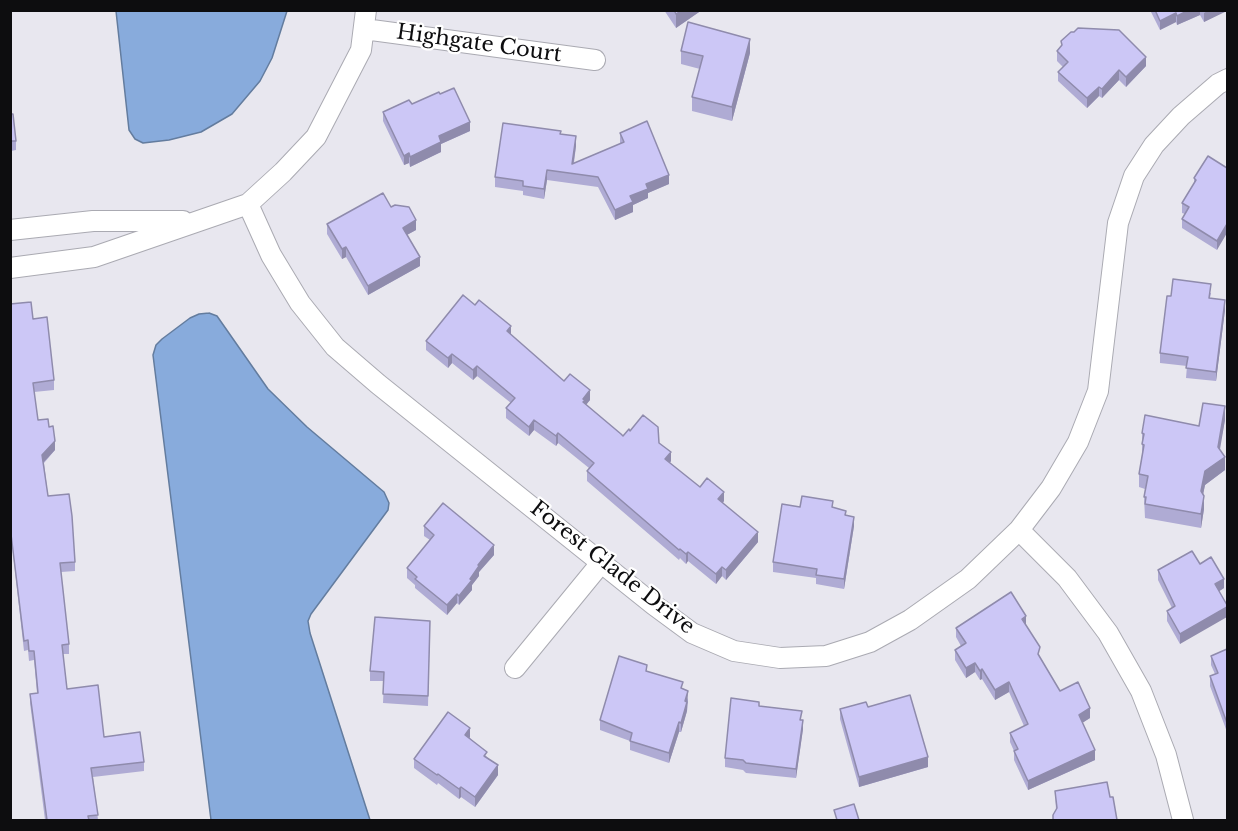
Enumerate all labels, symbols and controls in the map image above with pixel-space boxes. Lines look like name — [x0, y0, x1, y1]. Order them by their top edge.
street label: Highgate Court — [395, 20, 563, 68]
street label: Forest Glade Drive — [525, 496, 699, 640]

